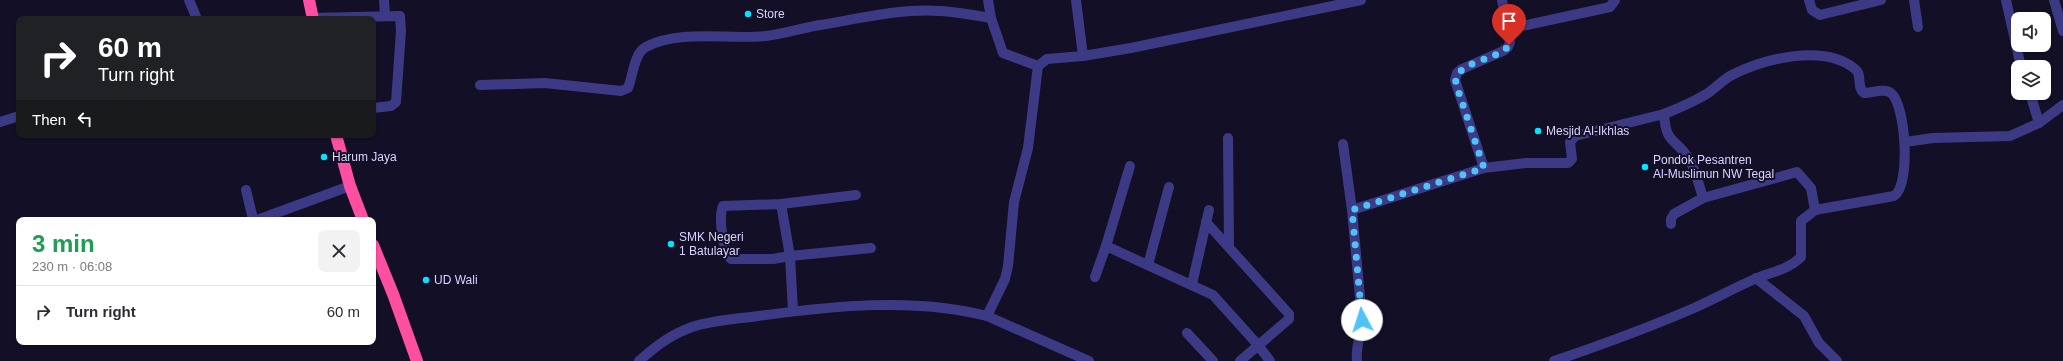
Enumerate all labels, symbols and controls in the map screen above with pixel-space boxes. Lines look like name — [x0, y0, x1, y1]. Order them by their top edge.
pin — [1492, 4, 1526, 45]
place label: Store — [756, 7, 785, 21]
marker: Store — [743, 9, 753, 19]
icon: arrive — [1498, 10, 1520, 32]
map controls — [2011, 12, 2051, 100]
button: sound — [2011, 12, 2051, 52]
icon: right — [32, 32, 84, 84]
text: 60 m — [98, 32, 162, 63]
button: layers — [2011, 60, 2051, 100]
text: Turn right — [98, 65, 174, 85]
icon: left — [74, 108, 96, 130]
text: Then — [32, 111, 66, 128]
place label: Mesjid Al-Ikhlas — [1546, 124, 1629, 138]
marker: Mesjid Al-Ikhlas — [1533, 126, 1543, 136]
place label: Harum Jaya — [332, 150, 397, 164]
marker: Harum Jaya — [319, 152, 329, 162]
place label: Pondok Pesantren Al-Muslimun NW Tegal — [1653, 153, 1774, 181]
marker: Pondok Pesantren Al-Muslimun NW Tegal — [1640, 162, 1650, 172]
text: 3 min — [32, 230, 95, 257]
button: close — [318, 230, 360, 272]
place label: SMK Negeri 1 Batulayar — [679, 230, 744, 258]
marker: SMK Negeri 1 Batulayar — [666, 239, 676, 249]
text: 230 m · 06:08 — [32, 259, 112, 274]
place label: UD Wali — [434, 273, 478, 287]
marker: UD Wali — [421, 275, 431, 285]
position arrow — [1341, 299, 1383, 341]
icon: right — [32, 301, 54, 323]
text: Turn right — [66, 303, 136, 320]
text: 60 m — [327, 303, 360, 320]

